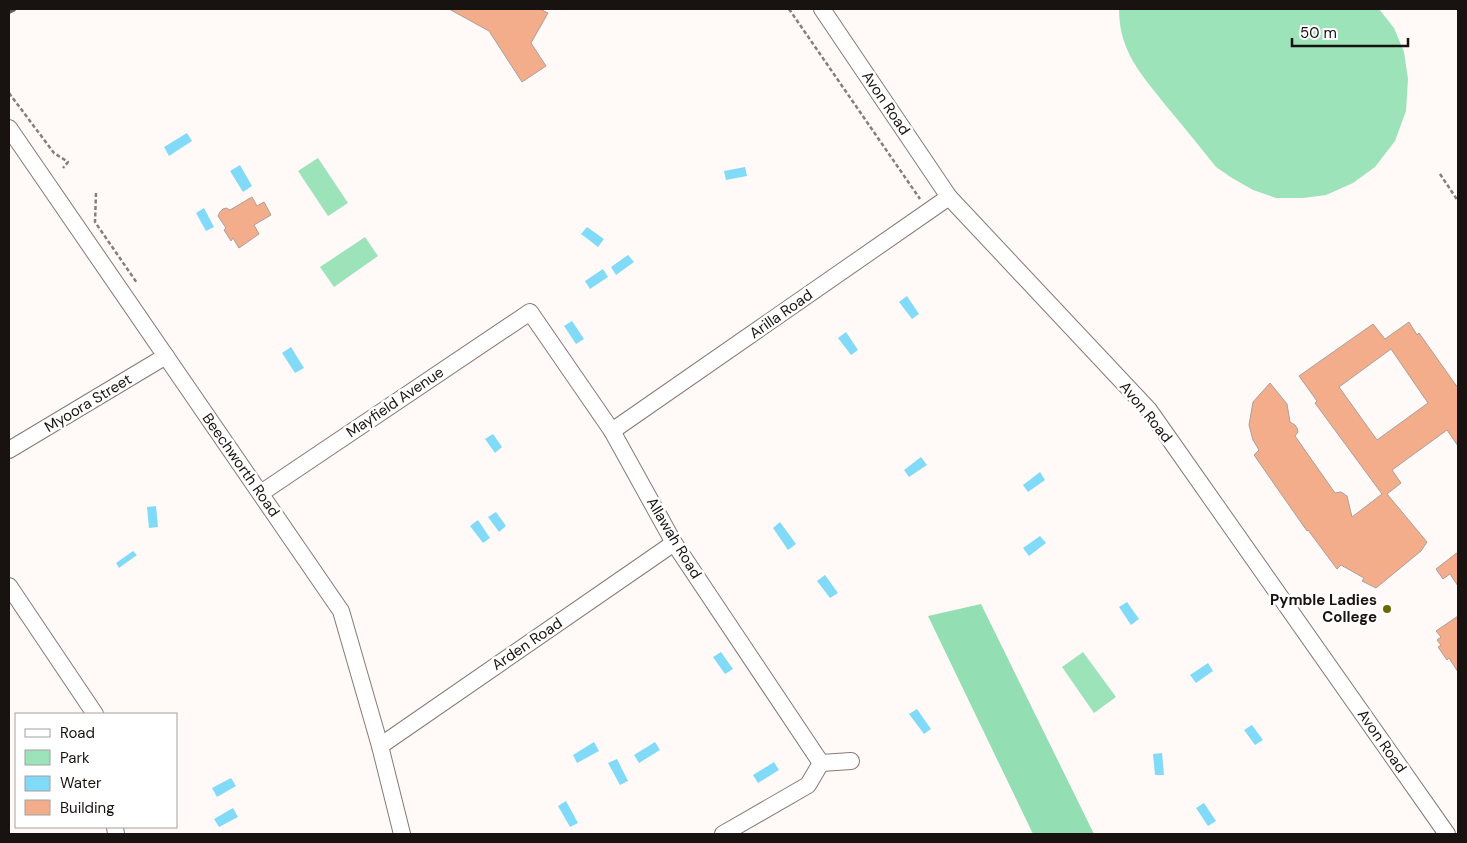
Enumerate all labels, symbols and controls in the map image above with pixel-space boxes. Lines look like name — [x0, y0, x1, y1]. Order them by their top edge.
scale bar — [1292, 15, 1408, 47]
text: 50 m — [1300, 23, 1337, 43]
street label: Avon Road — [857, 67, 915, 139]
street label: Arilla Road — [745, 285, 817, 343]
street label: Mayfield Avenue — [342, 362, 448, 442]
street label: Myoora Street — [41, 369, 135, 437]
street label: Avon Road — [1115, 377, 1177, 447]
street label: Beechworth Road — [198, 409, 284, 521]
street label: Allawah Road — [642, 494, 706, 582]
place label: Pymble Ladies College — [1270, 590, 1377, 627]
marker: Pymble Ladies College — [1381, 603, 1393, 615]
street label: Arden Road — [488, 613, 566, 675]
street label: Avon Road — [1353, 705, 1411, 777]
legend — [15, 713, 178, 828]
text: Road — [60, 723, 95, 743]
text: Park — [60, 748, 90, 768]
text: Water — [60, 773, 102, 793]
text: Building — [60, 798, 115, 818]

